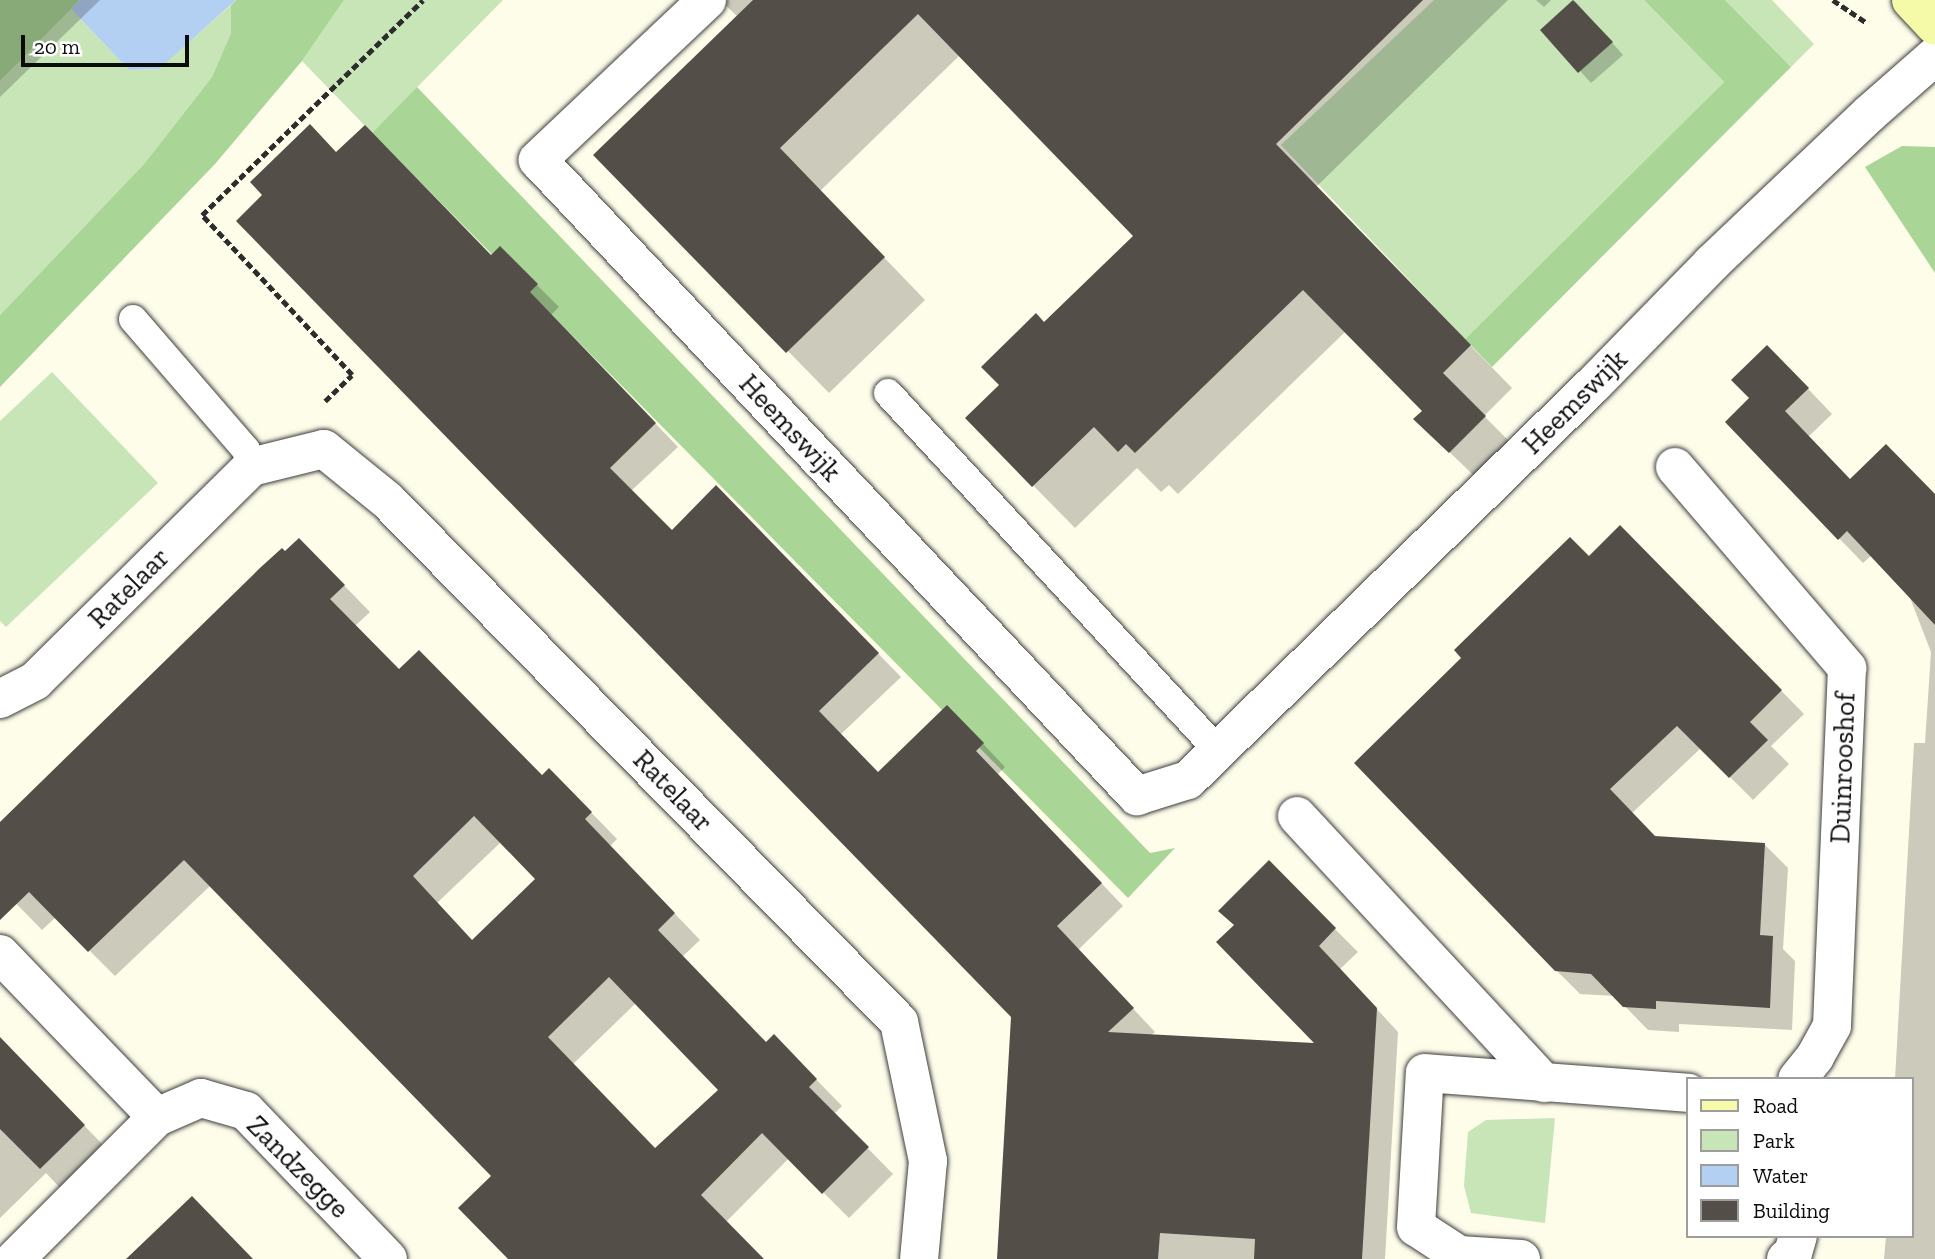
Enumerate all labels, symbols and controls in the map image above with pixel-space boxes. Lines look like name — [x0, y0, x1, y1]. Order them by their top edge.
scale bar — [24, 21, 192, 65]
text: 20 m — [34, 34, 80, 59]
street label: Heemswijk — [1516, 343, 1634, 461]
street label: Heemswijk — [732, 367, 848, 489]
street label: Ratelaar — [82, 541, 176, 635]
street label: Duinrooshof — [1824, 692, 1862, 844]
street label: Ratelaar — [626, 743, 720, 839]
legend — [1686, 1077, 1914, 1238]
text: Road — [1753, 1093, 1798, 1118]
street label: Zandzegge — [240, 1109, 356, 1225]
text: Park — [1753, 1128, 1795, 1153]
text: Water — [1753, 1163, 1808, 1188]
text: Building — [1753, 1198, 1830, 1223]

